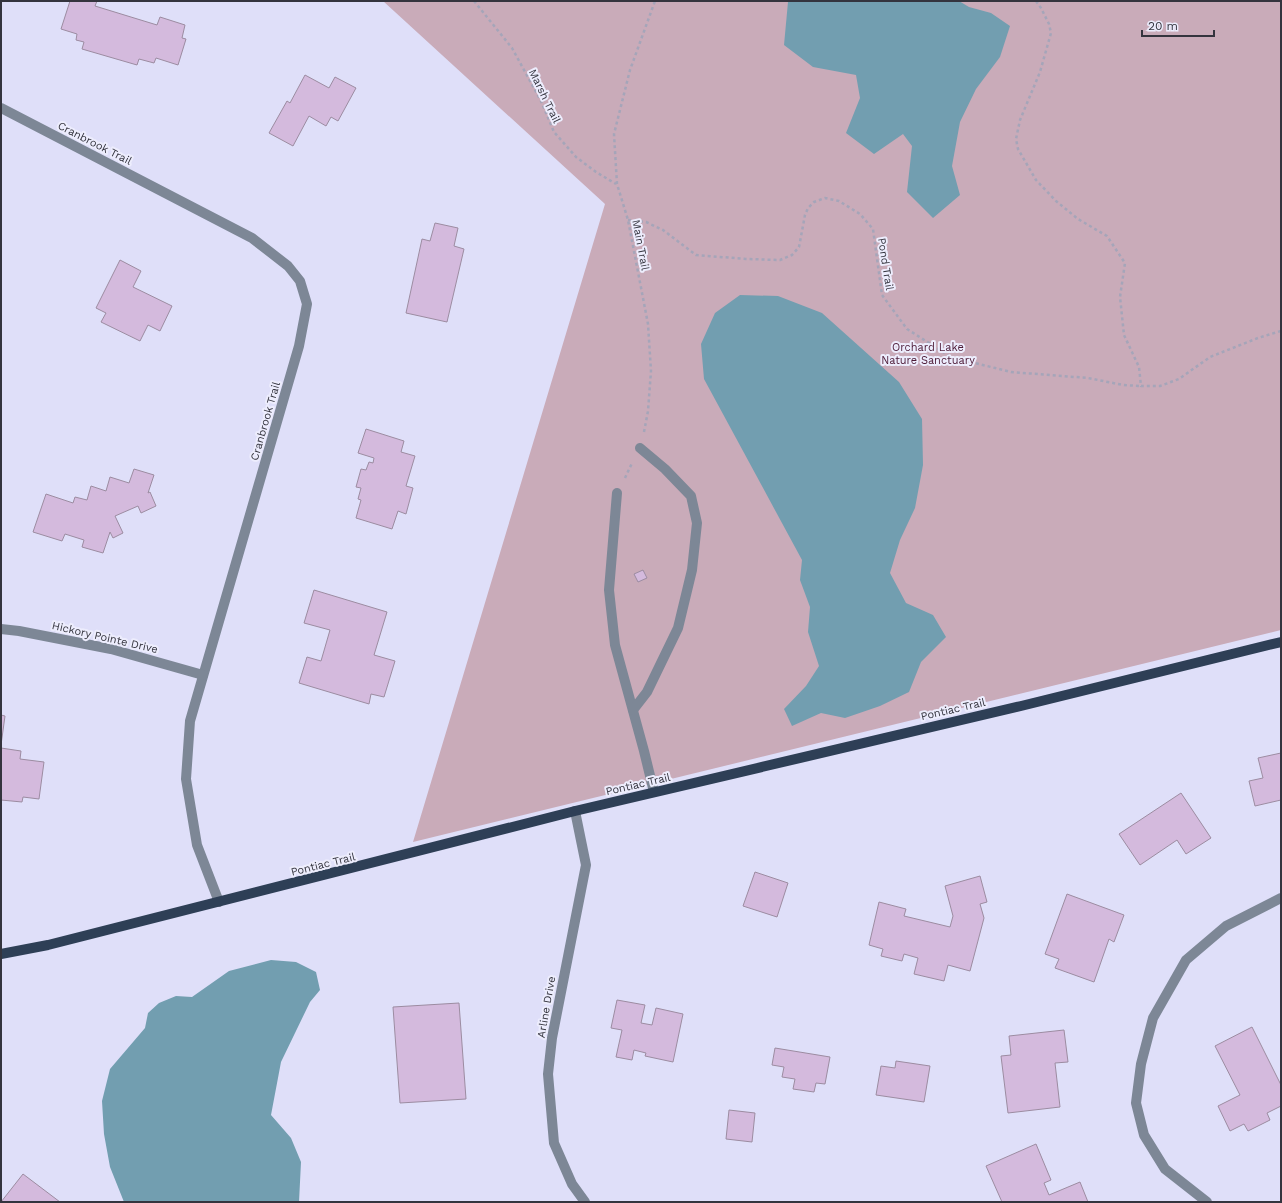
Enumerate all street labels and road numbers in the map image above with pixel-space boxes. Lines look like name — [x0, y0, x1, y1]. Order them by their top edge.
street label: Marsh Trail — [526, 67, 564, 126]
street label: Cranbrook Trail — [56, 119, 135, 168]
street label: Main Trail — [629, 219, 652, 272]
street label: Pond Trail — [875, 237, 896, 292]
street label: Cranbrook Trail — [248, 380, 283, 462]
street label: Hickory Pointe Drive — [51, 619, 159, 656]
street label: Pontiac Trail — [919, 696, 987, 723]
street label: Pontiac Trail — [604, 771, 672, 798]
street label: Pontiac Trail — [289, 850, 357, 879]
street label: Arline Drive — [535, 975, 558, 1039]

